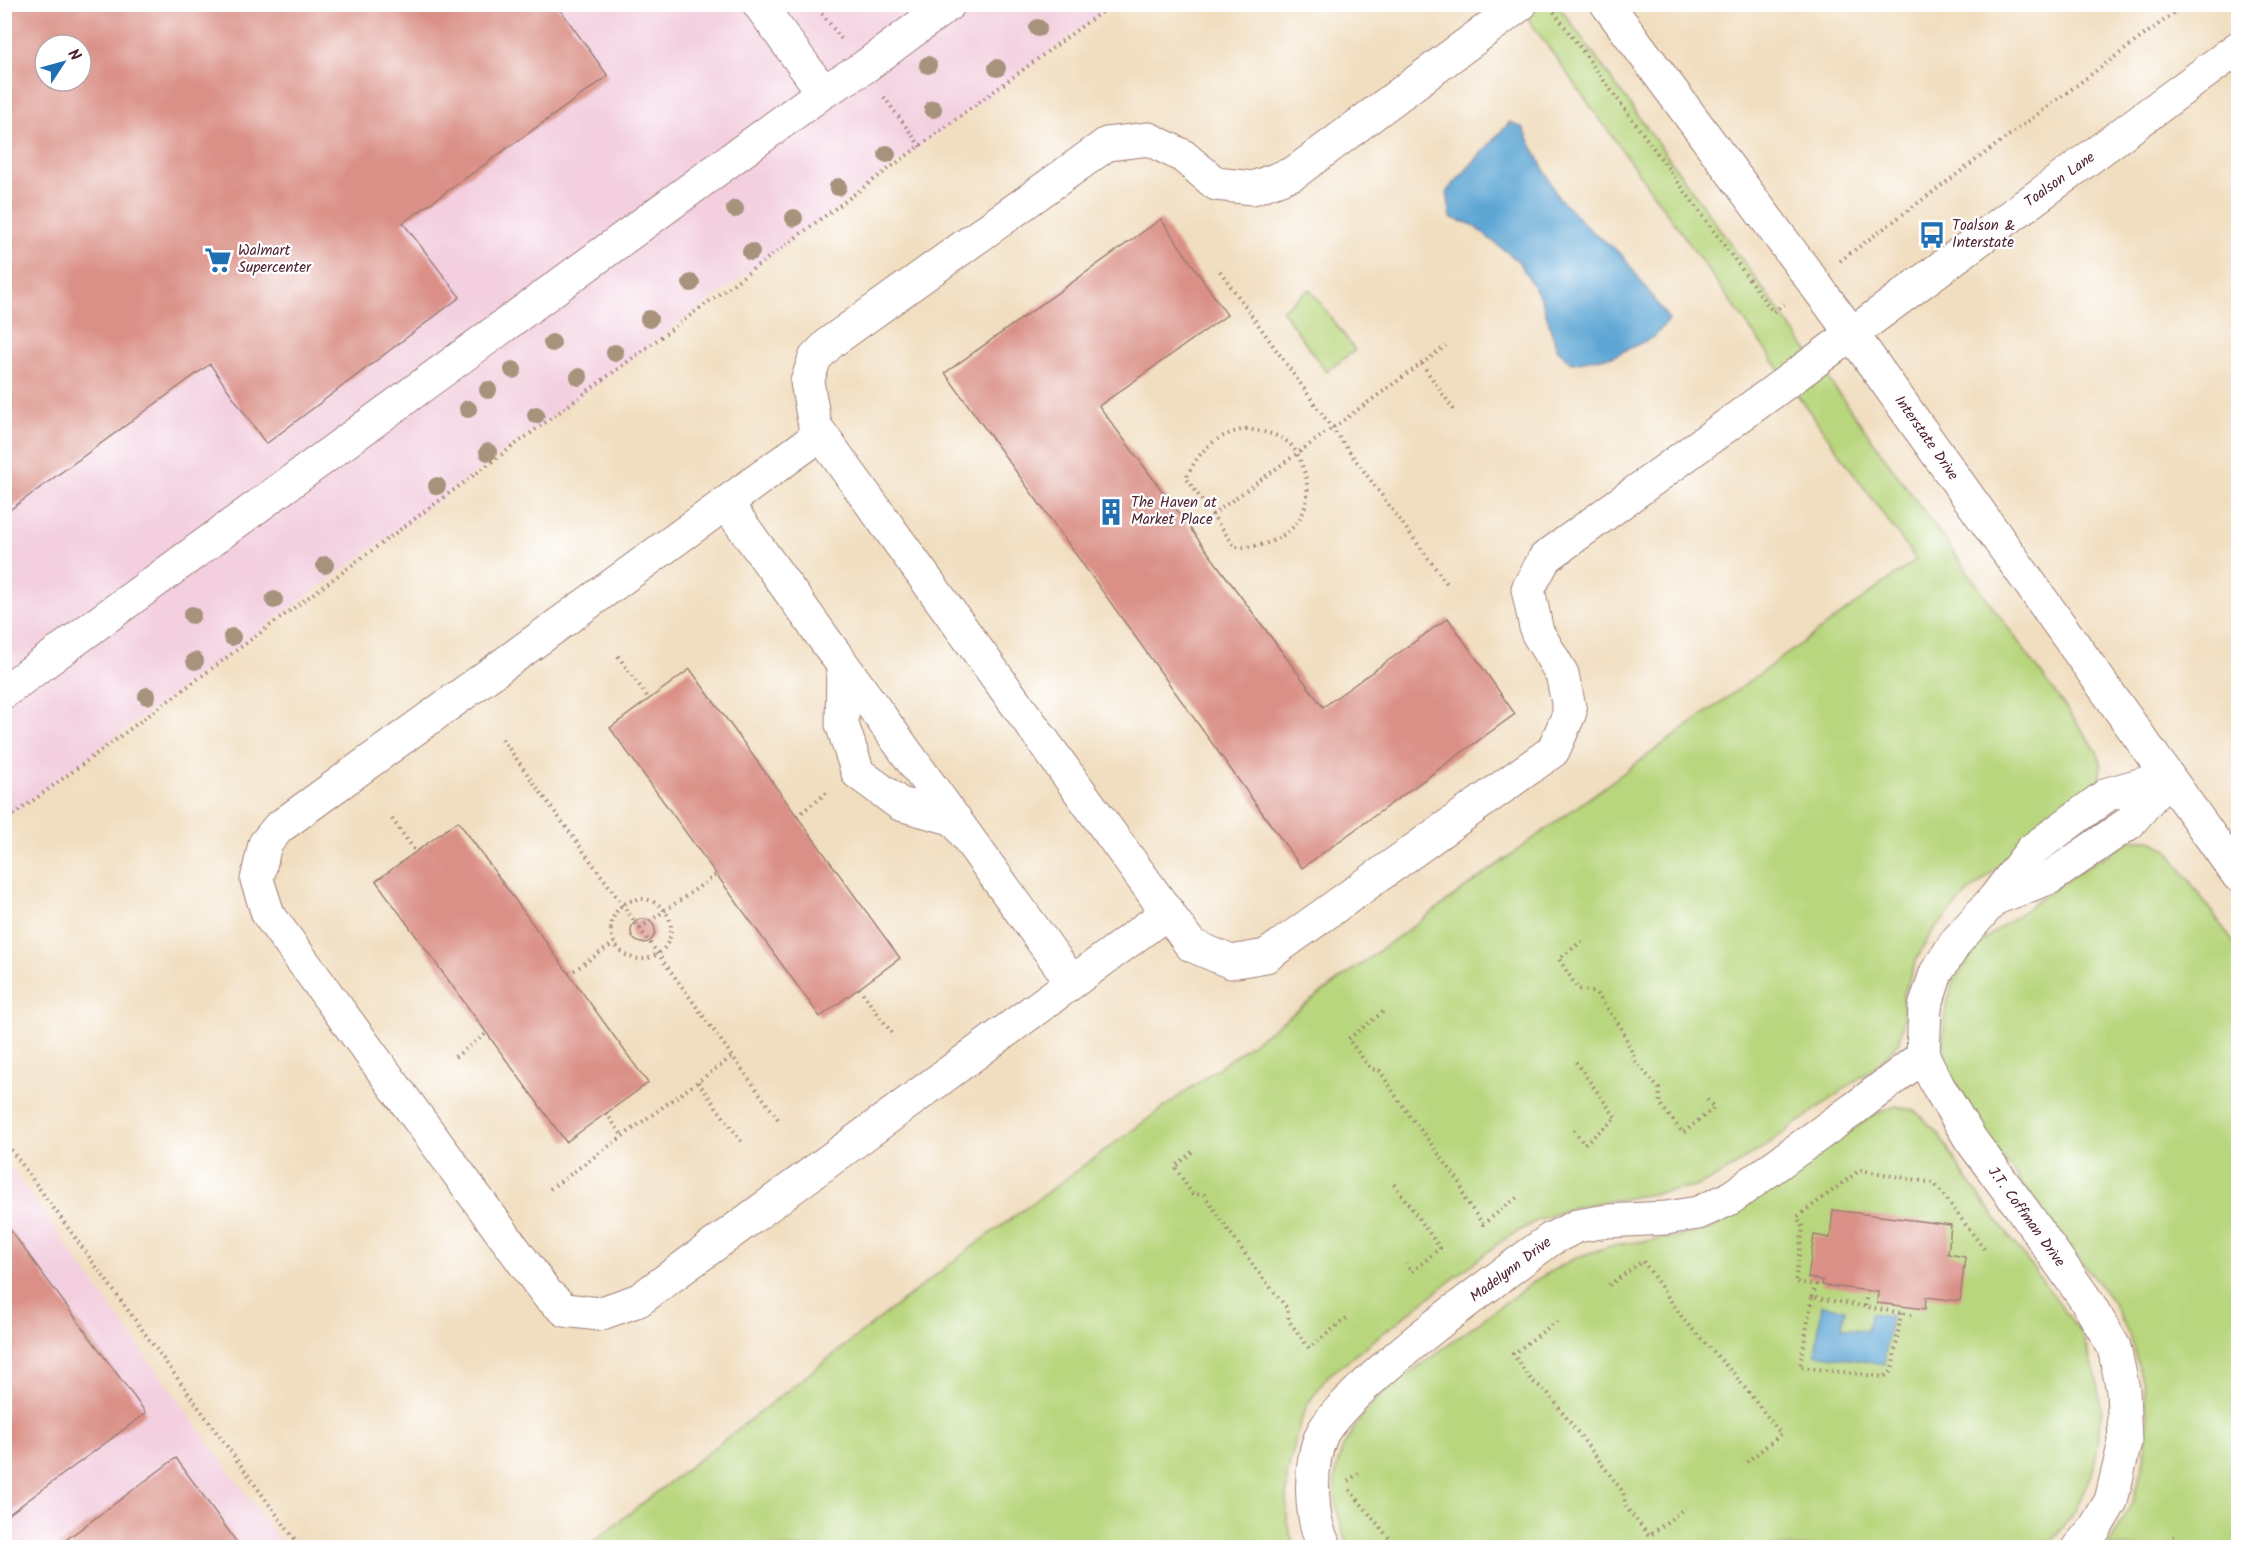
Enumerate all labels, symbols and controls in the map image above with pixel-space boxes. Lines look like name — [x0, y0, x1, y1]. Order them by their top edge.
north arrow — [33, 33, 93, 93]
text: N — [61, 44, 87, 67]
street label: Toalson Lane — [2019, 146, 2101, 214]
place label: Toalson & Interstate — [1952, 214, 2015, 255]
bus stop icon: Toalson & Interstate — [1917, 220, 1947, 250]
place label: Walmart Supercenter — [238, 239, 312, 280]
supermarket icon: Walmart Supercenter — [203, 245, 233, 275]
street label: Interstate Drive — [1888, 390, 1964, 486]
place label: The Haven at Market Place — [1131, 491, 1217, 532]
building icon: The Haven at Market Place — [1096, 497, 1126, 527]
street label: J.T. Coffman Drive — [1981, 1162, 2071, 1273]
street label: Madelynn Drive — [1465, 1231, 1557, 1309]

